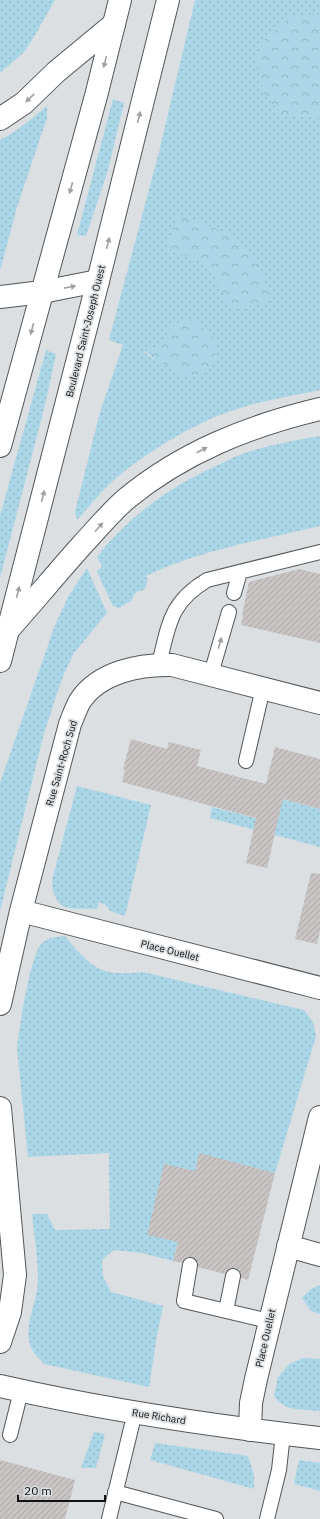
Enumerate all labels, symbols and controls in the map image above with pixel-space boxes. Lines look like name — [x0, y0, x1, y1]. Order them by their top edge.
one-way arrow — [101, 56, 107, 68]
one-way arrow — [25, 93, 35, 102]
one-way arrow — [136, 111, 142, 123]
one-way arrow — [68, 181, 74, 194]
one-way arrow — [105, 237, 111, 250]
street label: Boulevard Saint-Joseph Ouest — [63, 263, 108, 399]
one-way arrow — [64, 283, 76, 289]
one-way arrow — [29, 324, 35, 336]
one-way arrow — [197, 446, 208, 453]
one-way arrow — [40, 490, 46, 502]
one-way arrow — [94, 522, 104, 532]
one-way arrow — [15, 586, 21, 598]
one-way arrow — [217, 637, 223, 649]
street label: Rue Saint-Roch Sud — [43, 719, 80, 808]
street label: Place Ouellet — [139, 937, 201, 964]
street label: Place Ouellet — [252, 1307, 279, 1369]
street label: Rue Richard — [131, 1406, 187, 1427]
scale bar — [18, 1477, 105, 1503]
text: 20 m — [24, 1483, 52, 1498]

